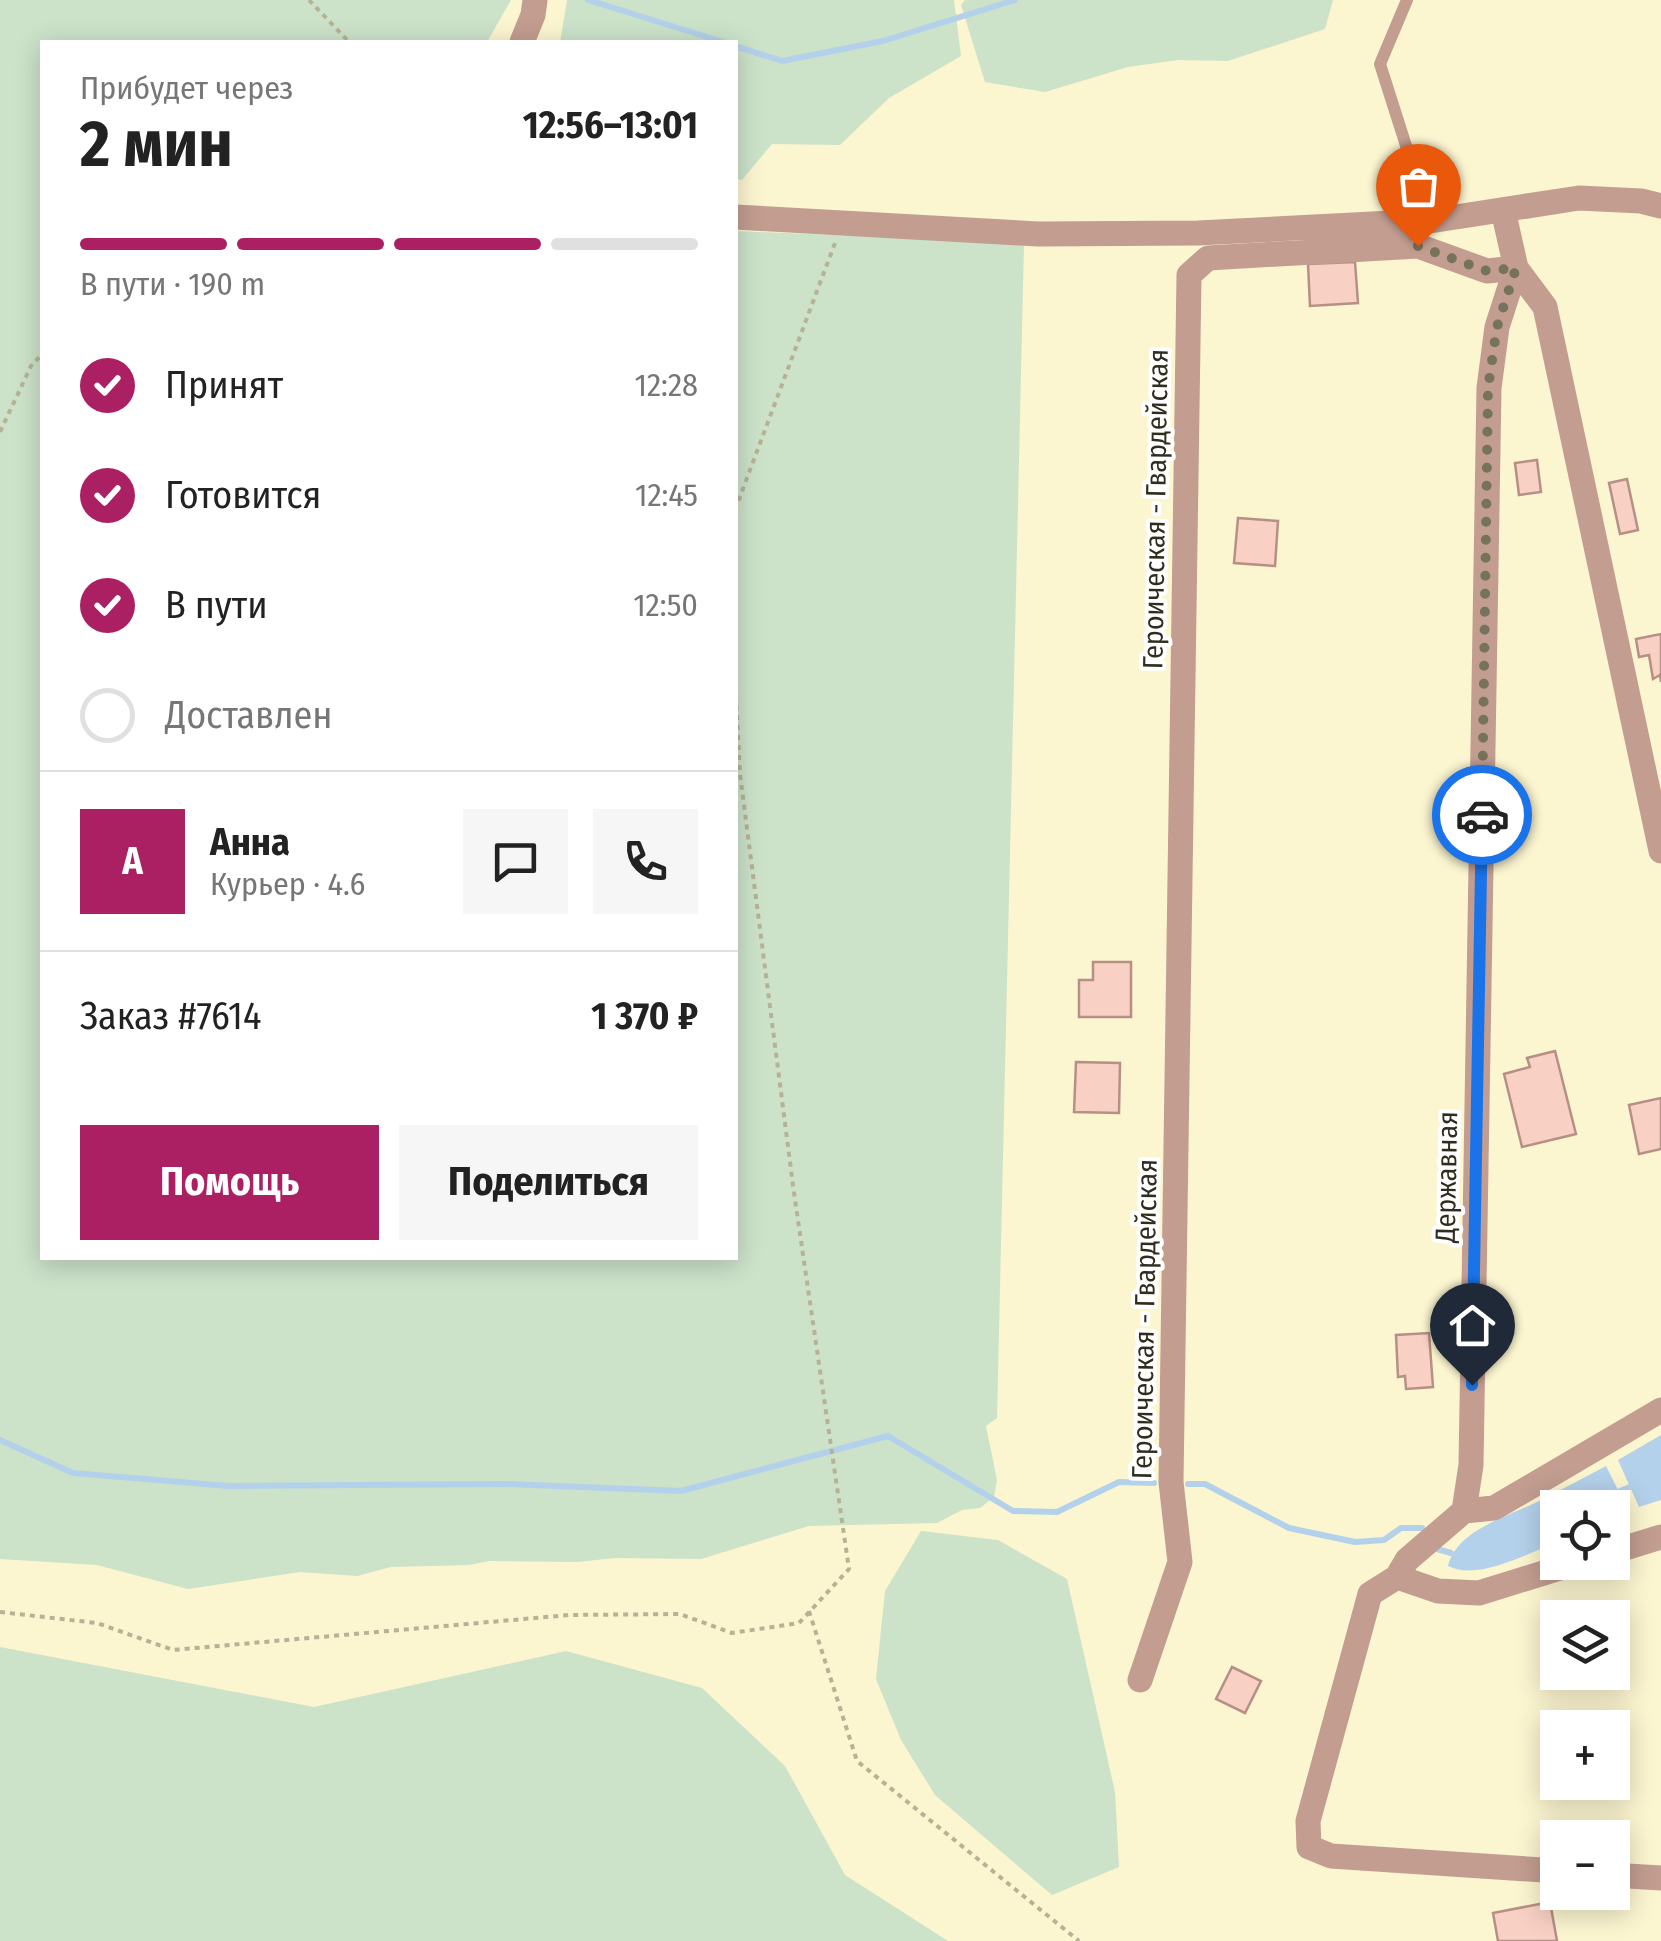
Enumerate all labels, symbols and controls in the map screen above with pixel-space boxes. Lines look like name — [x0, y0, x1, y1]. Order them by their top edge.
text: Прибудет через — [80, 69, 293, 107]
text: 12:56–13:01 — [523, 102, 698, 148]
text: 2 мин — [80, 105, 233, 183]
pin — [1376, 144, 1461, 247]
icon: bag — [1391, 159, 1446, 214]
text: В пути · 190 m — [80, 265, 265, 303]
street label: Героическая - Гвардейская — [1136, 349, 1175, 669]
icon: check — [80, 358, 135, 413]
text: Принят — [165, 362, 283, 408]
text: 12:28 — [635, 366, 698, 404]
icon: check — [80, 468, 135, 523]
text: Готовится — [165, 472, 321, 518]
text: 12:45 — [635, 476, 698, 514]
icon: check — [80, 578, 135, 633]
text: В пути — [165, 582, 268, 628]
text: 12:50 — [633, 586, 698, 624]
text: Доставлен — [165, 692, 332, 738]
courier — [1432, 765, 1532, 865]
icon: car — [1455, 788, 1510, 843]
button: chat — [463, 809, 568, 914]
button: phone — [593, 809, 698, 914]
text: Анна — [210, 819, 290, 865]
text: А — [122, 838, 143, 884]
text: Курьер · 4.6 — [210, 865, 365, 903]
text: Заказ #7614 — [80, 993, 261, 1039]
text: 1 370 ₽ — [591, 993, 698, 1039]
street label: Державная — [1429, 1111, 1464, 1244]
button: Помощь — [80, 1125, 379, 1240]
button: Поделиться — [399, 1125, 698, 1240]
street label: Героическая - Гвардейская — [1125, 1159, 1164, 1479]
pin — [1430, 1283, 1515, 1386]
icon: home — [1445, 1298, 1500, 1353]
map controls — [1540, 1490, 1630, 1910]
button: locate — [1540, 1490, 1630, 1580]
button: layers — [1540, 1600, 1630, 1690]
button: + — [1540, 1710, 1630, 1800]
button: − — [1540, 1820, 1630, 1910]

